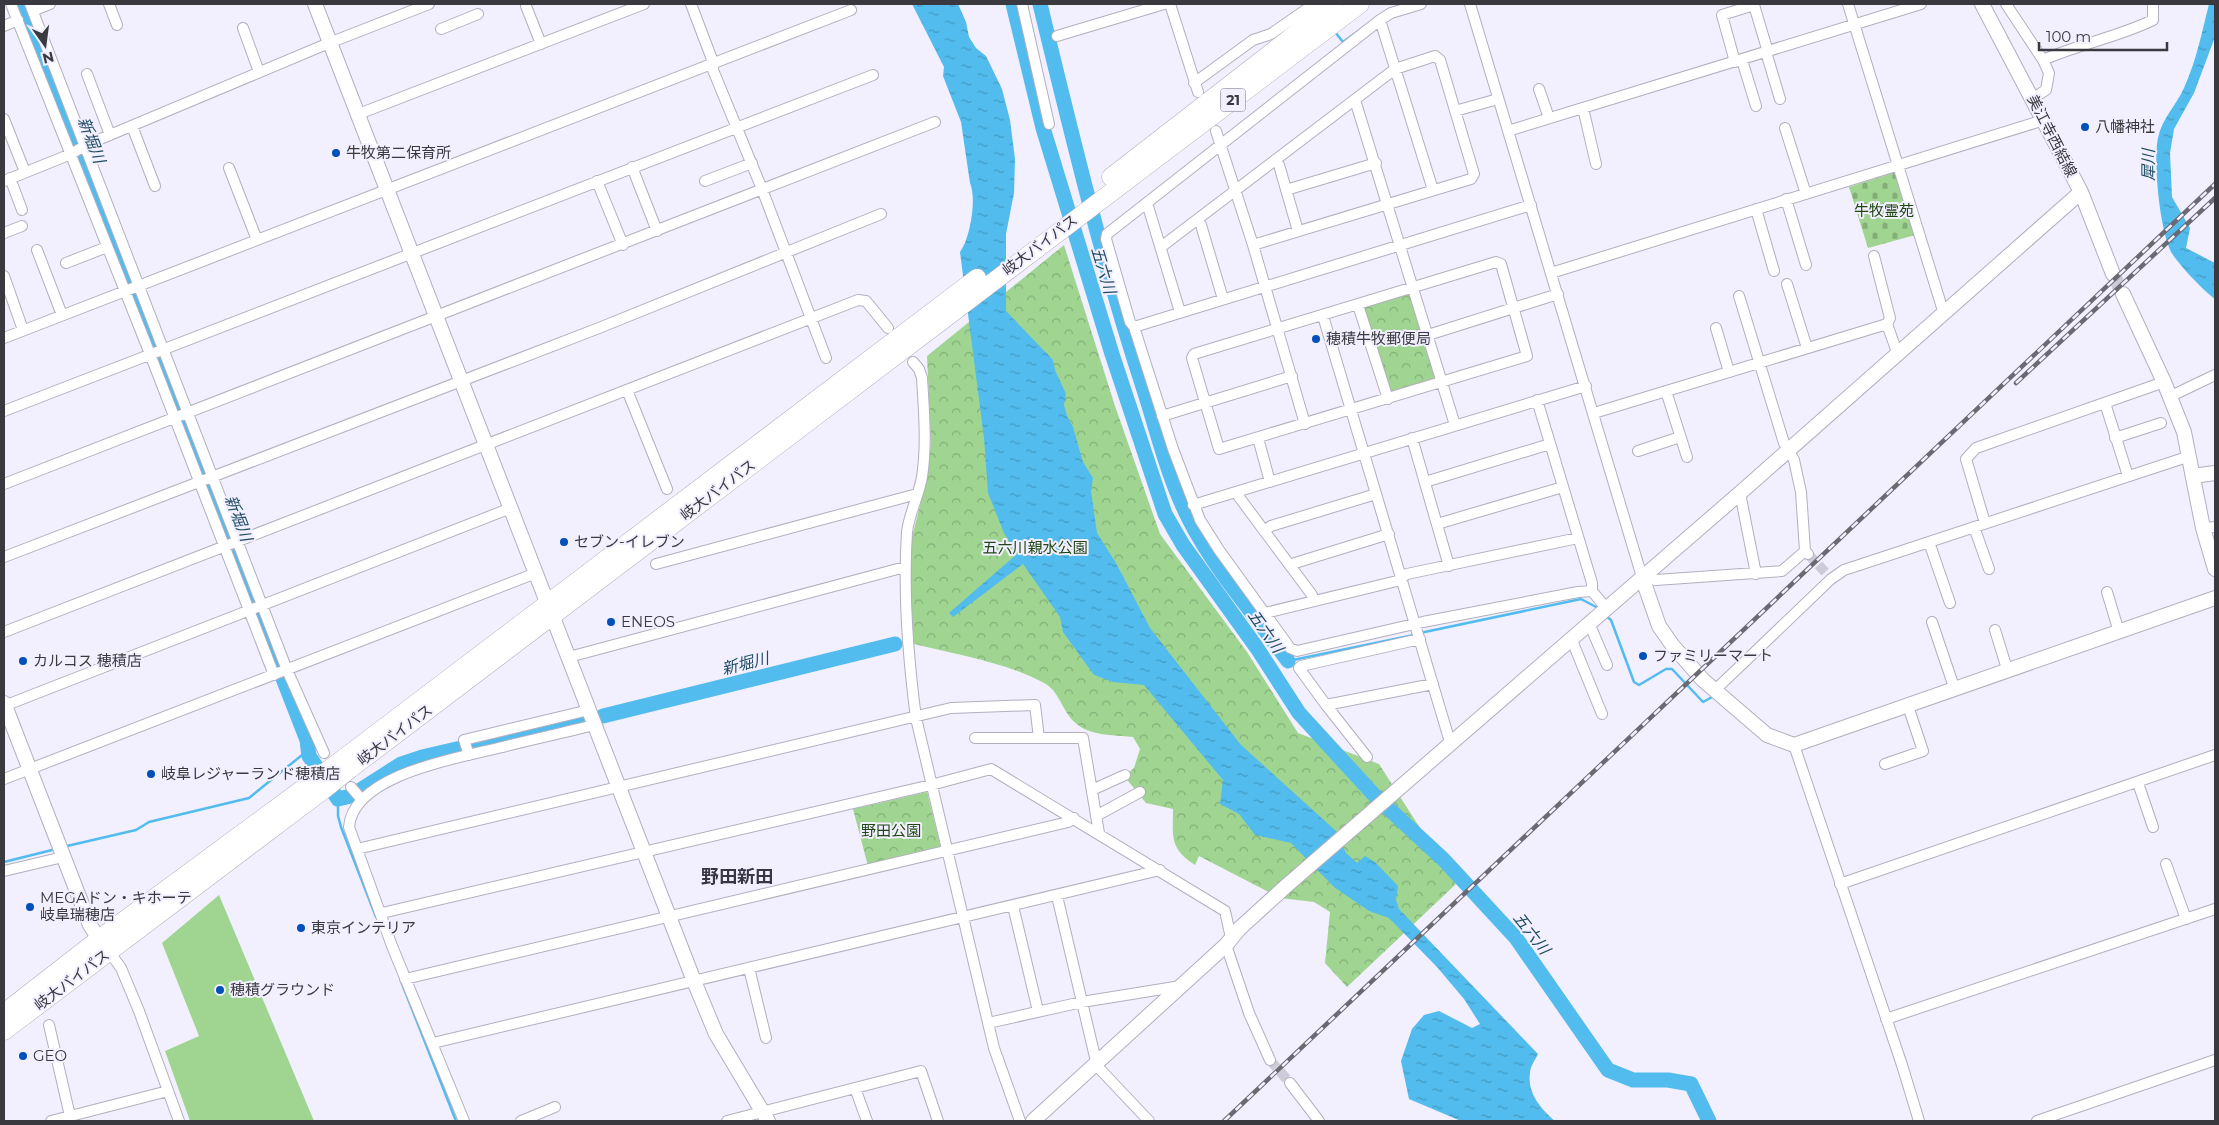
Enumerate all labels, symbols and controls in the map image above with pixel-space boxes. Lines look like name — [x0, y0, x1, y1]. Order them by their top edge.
north arrow — [20, 20, 70, 70]
scale bar — [2039, 20, 2166, 52]
text: 100 m — [2046, 27, 2091, 46]
text: N — [40, 48, 56, 68]
road number: 21 — [1220, 88, 1246, 112]
street label: 美江寺西結線 — [2024, 91, 2081, 180]
water label: 新堀川 — [74, 114, 110, 168]
place label: 八幡神社 — [2095, 117, 2155, 136]
marker: 八幡神社 — [2079, 121, 2091, 133]
place label: 牛牧第二保育所 — [346, 143, 451, 162]
marker: 牛牧第二保育所 — [330, 147, 342, 159]
water label: 犀川 — [2139, 147, 2158, 181]
park label: 牛牧霊苑 — [1854, 201, 1914, 220]
street label: 岐大バイパス — [998, 210, 1081, 279]
water label: 五六川 — [1087, 244, 1120, 298]
place label: 穂積牛牧郵便局 — [1326, 329, 1431, 348]
marker: 穂積牛牧郵便局 — [1310, 333, 1322, 345]
street label: 岐大バイパス — [676, 455, 759, 524]
water label: 新堀川 — [221, 492, 257, 546]
place label: セブン-イレブン — [574, 532, 685, 551]
marker: セブン-イレブン — [558, 536, 570, 548]
park label: 五六川親水公園 — [982, 538, 1088, 557]
water label: 五六川 — [1244, 606, 1288, 658]
place label: ENEOS — [621, 612, 675, 631]
marker: ENEOS — [605, 616, 617, 628]
place label: ファミリーマート — [1653, 646, 1773, 665]
water label: 新堀川 — [720, 648, 773, 679]
marker: ファミリーマート — [1637, 650, 1649, 662]
place label: カルコス 穂積店 — [33, 651, 142, 670]
marker: カルコス 穂積店 — [17, 655, 29, 667]
street label: 岐大バイパス — [353, 700, 436, 769]
place label: 岐阜レジャーランド穂積店 — [161, 764, 340, 783]
marker: 岐阜レジャーランド穂積店 — [145, 768, 157, 780]
park label: 野田公園 — [861, 821, 921, 840]
district label: 野田新田 — [701, 866, 773, 888]
place label: MEGAドン・キホーテ 岐阜瑞穂店 — [40, 888, 192, 924]
marker: MEGAドン・キホーテ 岐阜瑞穂店 — [24, 901, 36, 913]
water label: 五六川 — [1509, 909, 1555, 960]
place label: 東京インテリア — [311, 918, 416, 937]
marker: 東京インテリア — [295, 922, 307, 934]
street label: 岐大バイパス — [30, 945, 113, 1014]
place label: 穂積グラウンド — [230, 980, 335, 999]
marker: 穂積グラウンド — [214, 984, 226, 996]
place label: GEO — [33, 1046, 67, 1065]
marker: GEO — [17, 1050, 29, 1062]

